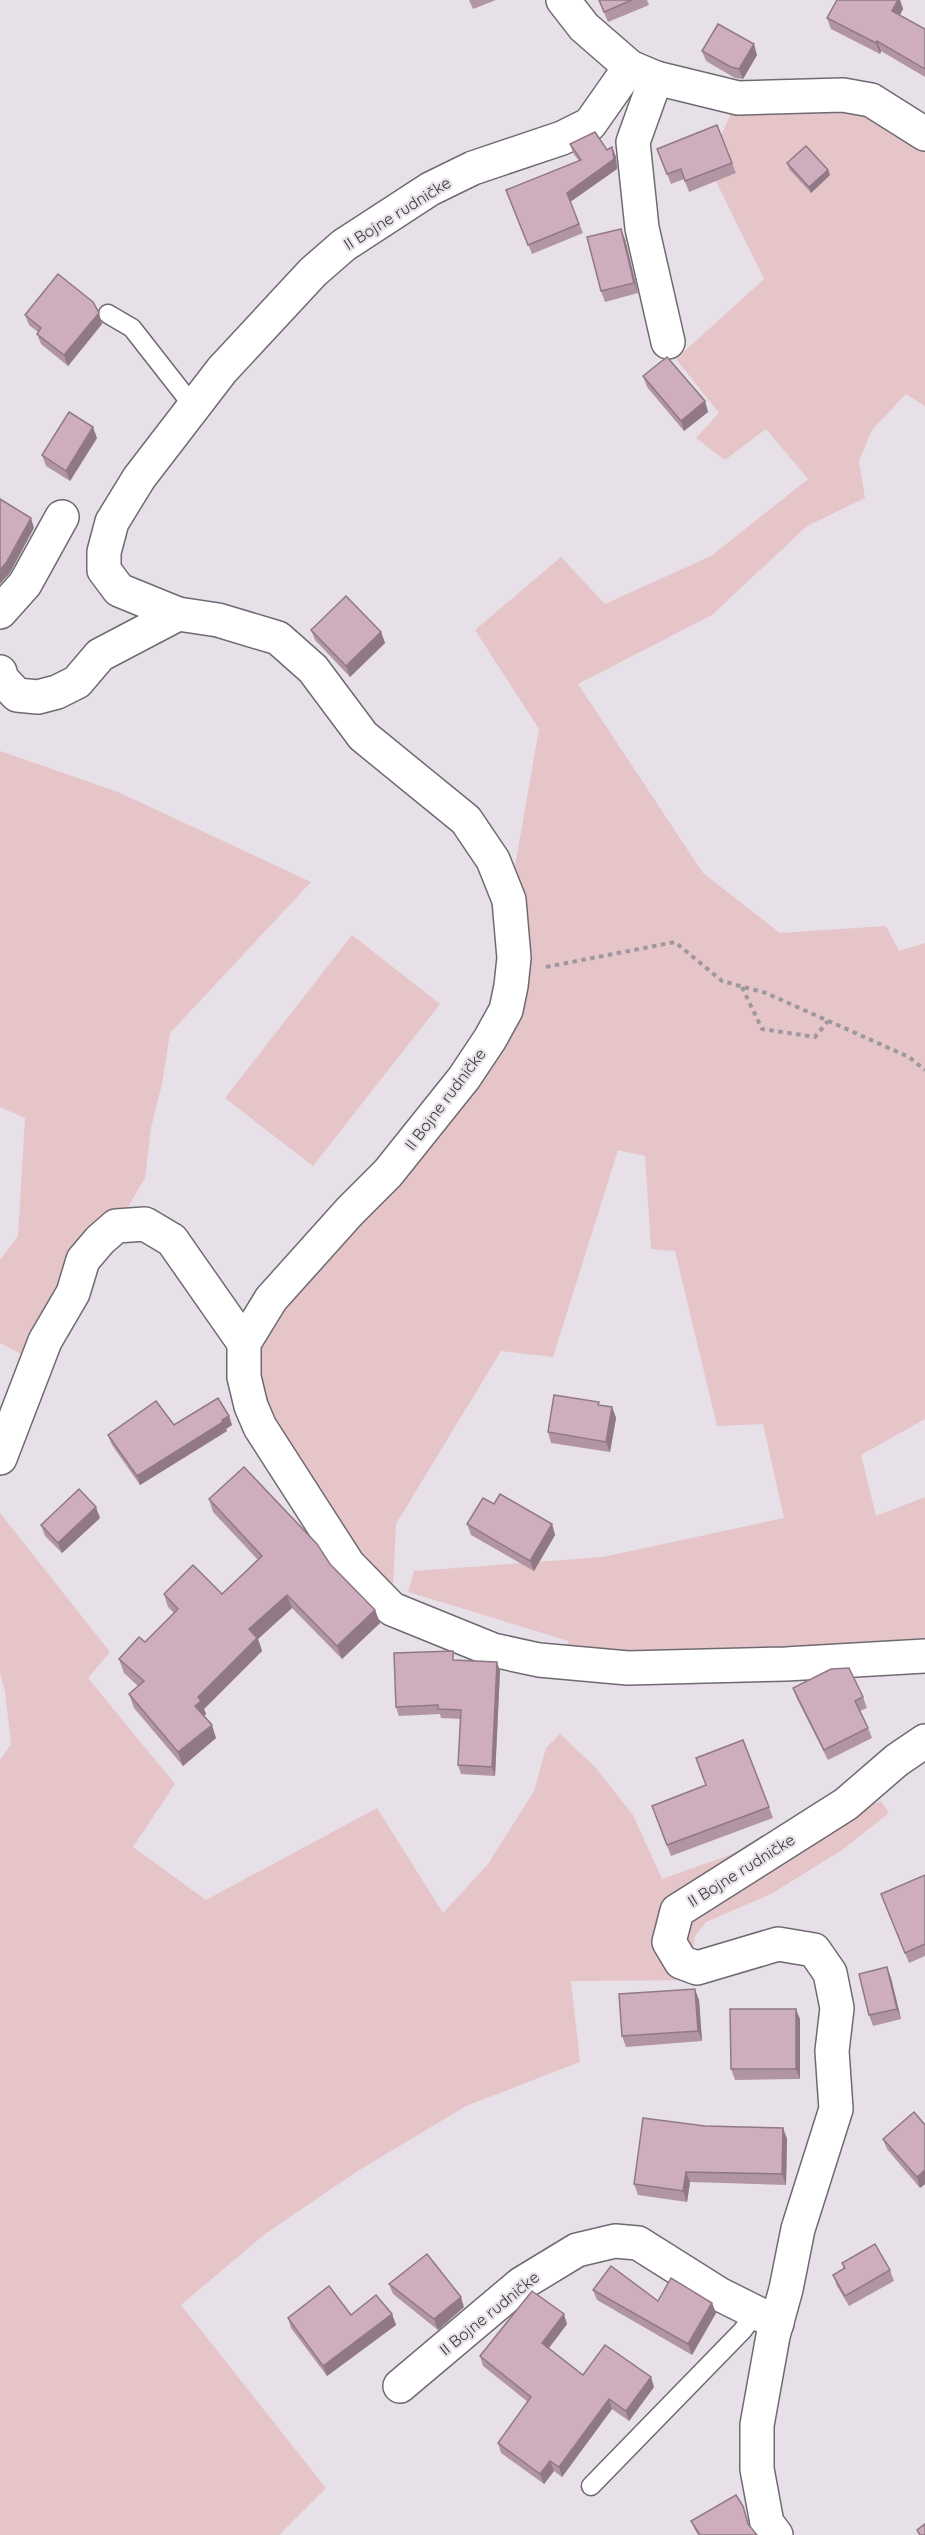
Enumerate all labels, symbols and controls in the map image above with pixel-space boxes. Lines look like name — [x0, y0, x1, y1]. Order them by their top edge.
street label: II Bojne rudničke — [340, 172, 454, 254]
street label: II Bojne rudničke — [400, 1044, 490, 1154]
street label: II Bojne rudničke — [684, 1829, 798, 1911]
street label: II Bojne rudničke — [435, 2267, 543, 2359]

